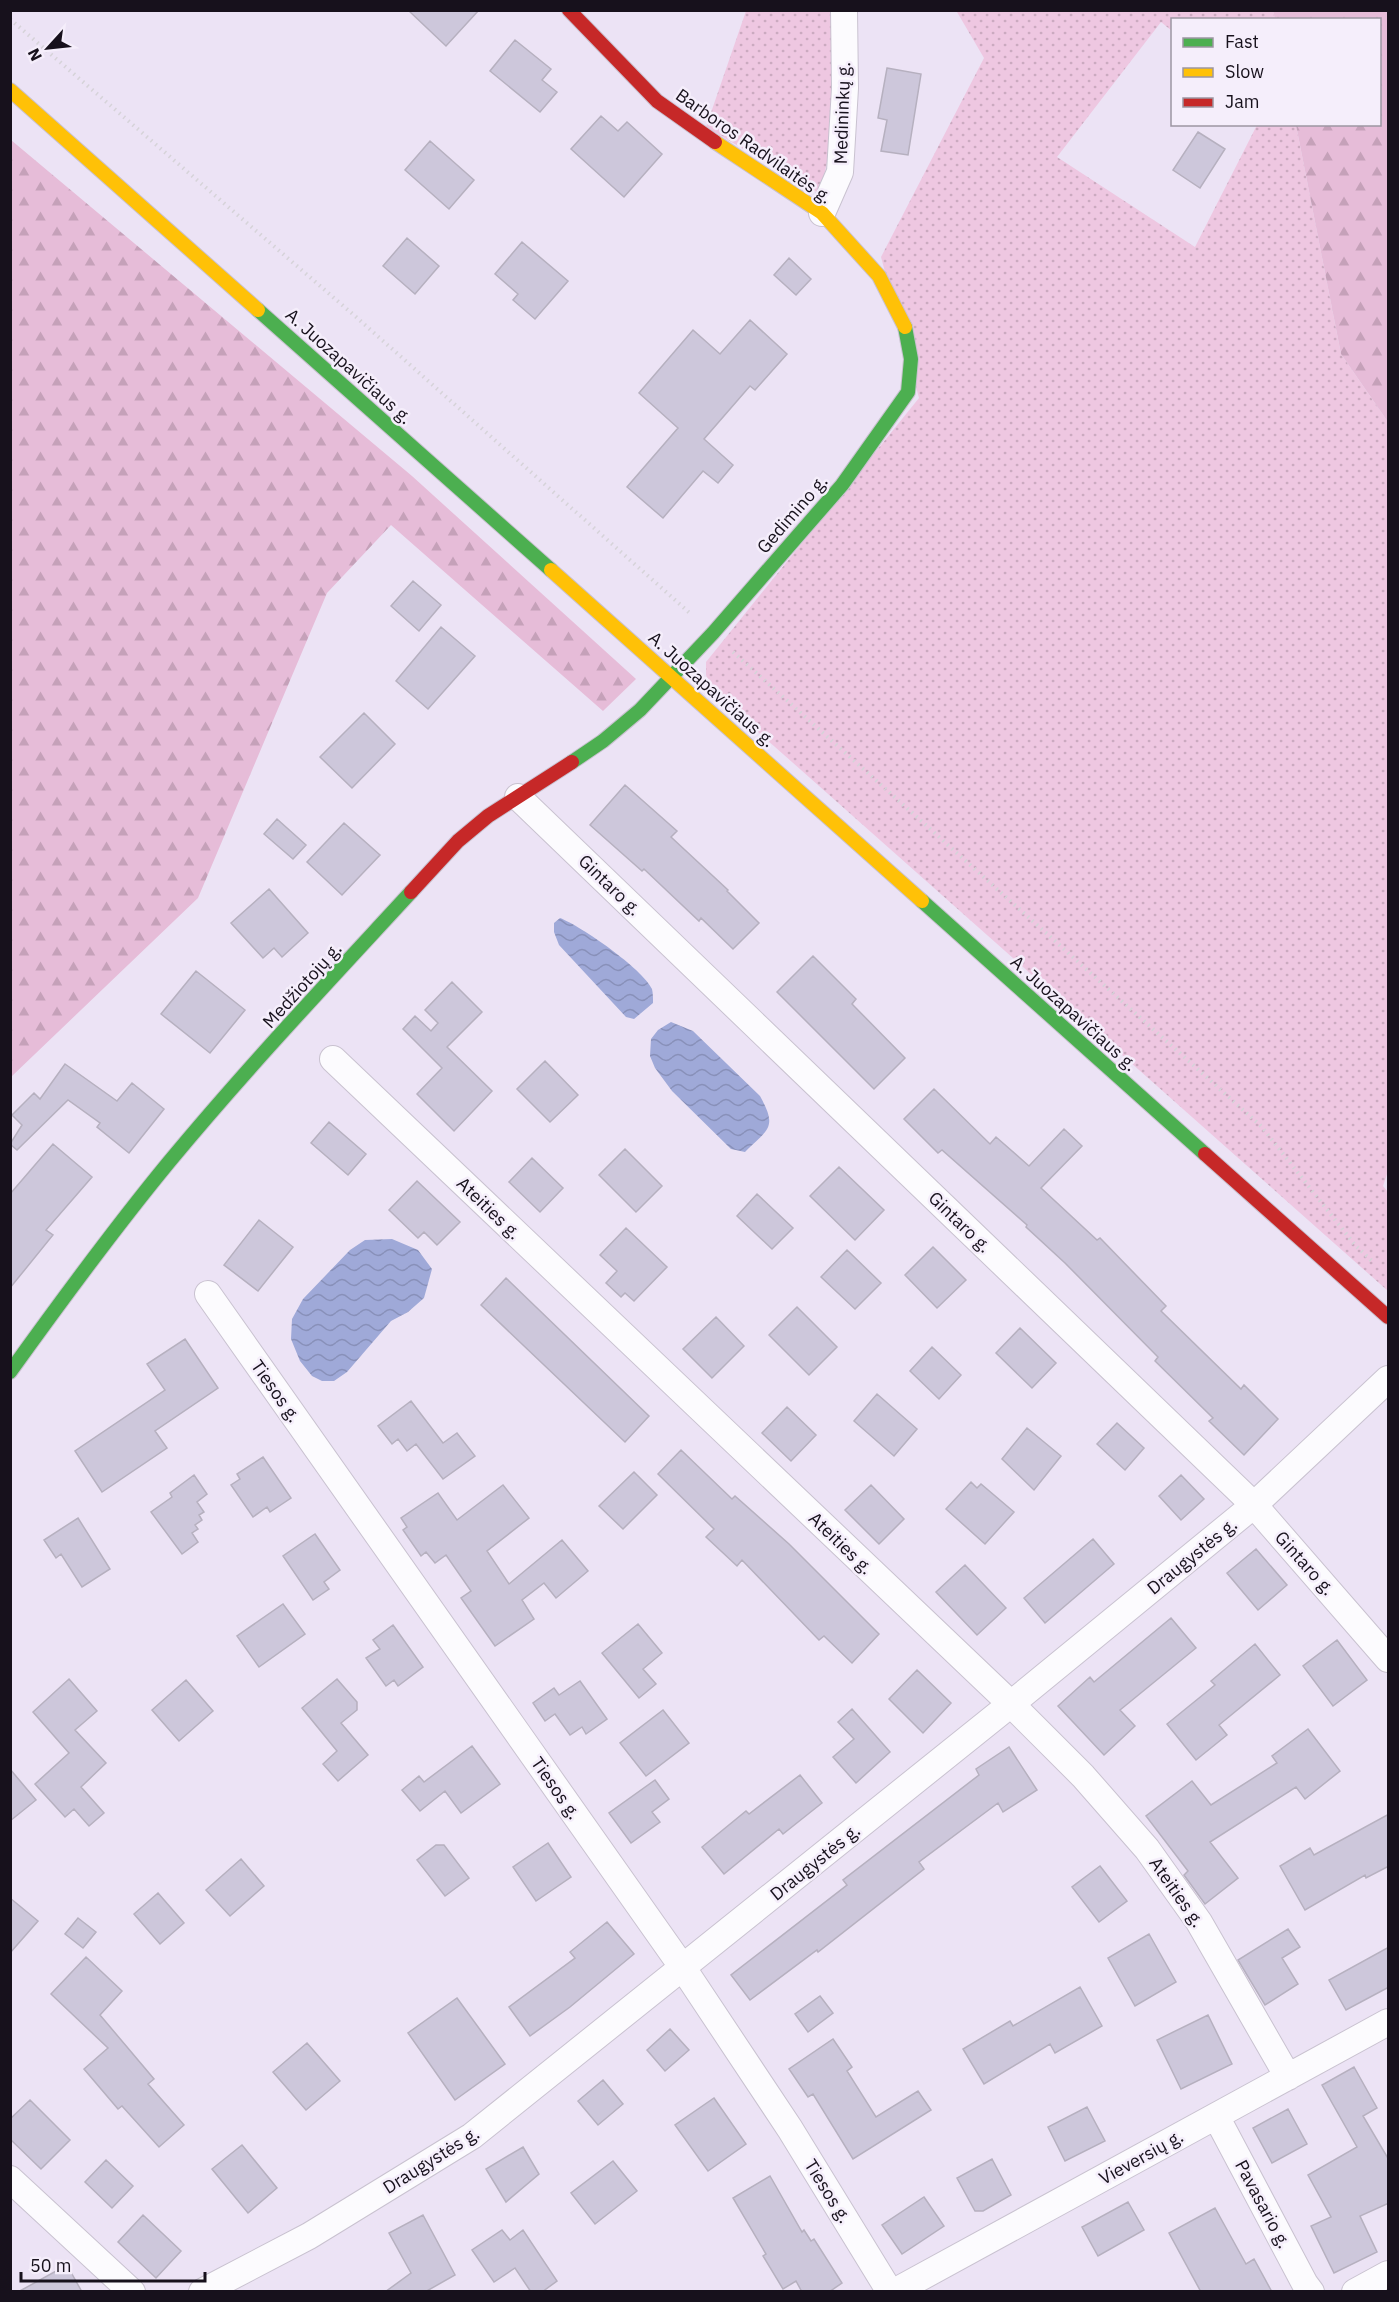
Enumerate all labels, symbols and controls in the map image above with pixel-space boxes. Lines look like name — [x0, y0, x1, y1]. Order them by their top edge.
north arrow — [18, 18, 78, 78]
legend — [1171, 18, 1381, 126]
text: Fast — [1225, 30, 1259, 53]
text: N — [23, 45, 46, 65]
text: Slow — [1225, 60, 1264, 83]
street label: Medininkų g. — [829, 61, 855, 165]
street label: Barboros Radvilaitės g. — [671, 83, 837, 209]
text: Jam — [1225, 90, 1260, 113]
street label: A. Juozapavičiaus g. — [281, 303, 417, 429]
street label: Gedimino g. — [752, 470, 832, 558]
street label: A. Juozapavičiaus g. — [644, 626, 780, 752]
street label: Gintaro g. — [574, 849, 646, 921]
street label: Medžiotojų g. — [257, 937, 347, 1033]
street label: A. Juozapavičiaus g. — [1006, 950, 1142, 1076]
street label: Ateities g. — [452, 1172, 526, 1244]
street label: Gintaro g. — [924, 1186, 996, 1258]
street label: Tiesos g. — [246, 1355, 306, 1427]
street label: Ateities g. — [804, 1507, 878, 1579]
street label: Draugystės g. — [1142, 1513, 1242, 1599]
street label: Gintaro g. — [1270, 1526, 1340, 1600]
street label: Tiesos g. — [526, 1752, 586, 1824]
street label: Draugystės g. — [765, 1819, 865, 1905]
street label: Ateities g. — [1145, 1852, 1209, 1932]
street label: Draugystės g. — [379, 2121, 483, 2199]
street label: Vieversių g. — [1095, 2124, 1187, 2190]
street label: Tiesos g. — [799, 2155, 857, 2227]
street label: Pavasario g. — [1230, 2156, 1296, 2252]
scale bar — [21, 2245, 206, 2283]
text: 50 m — [30, 2254, 72, 2277]

